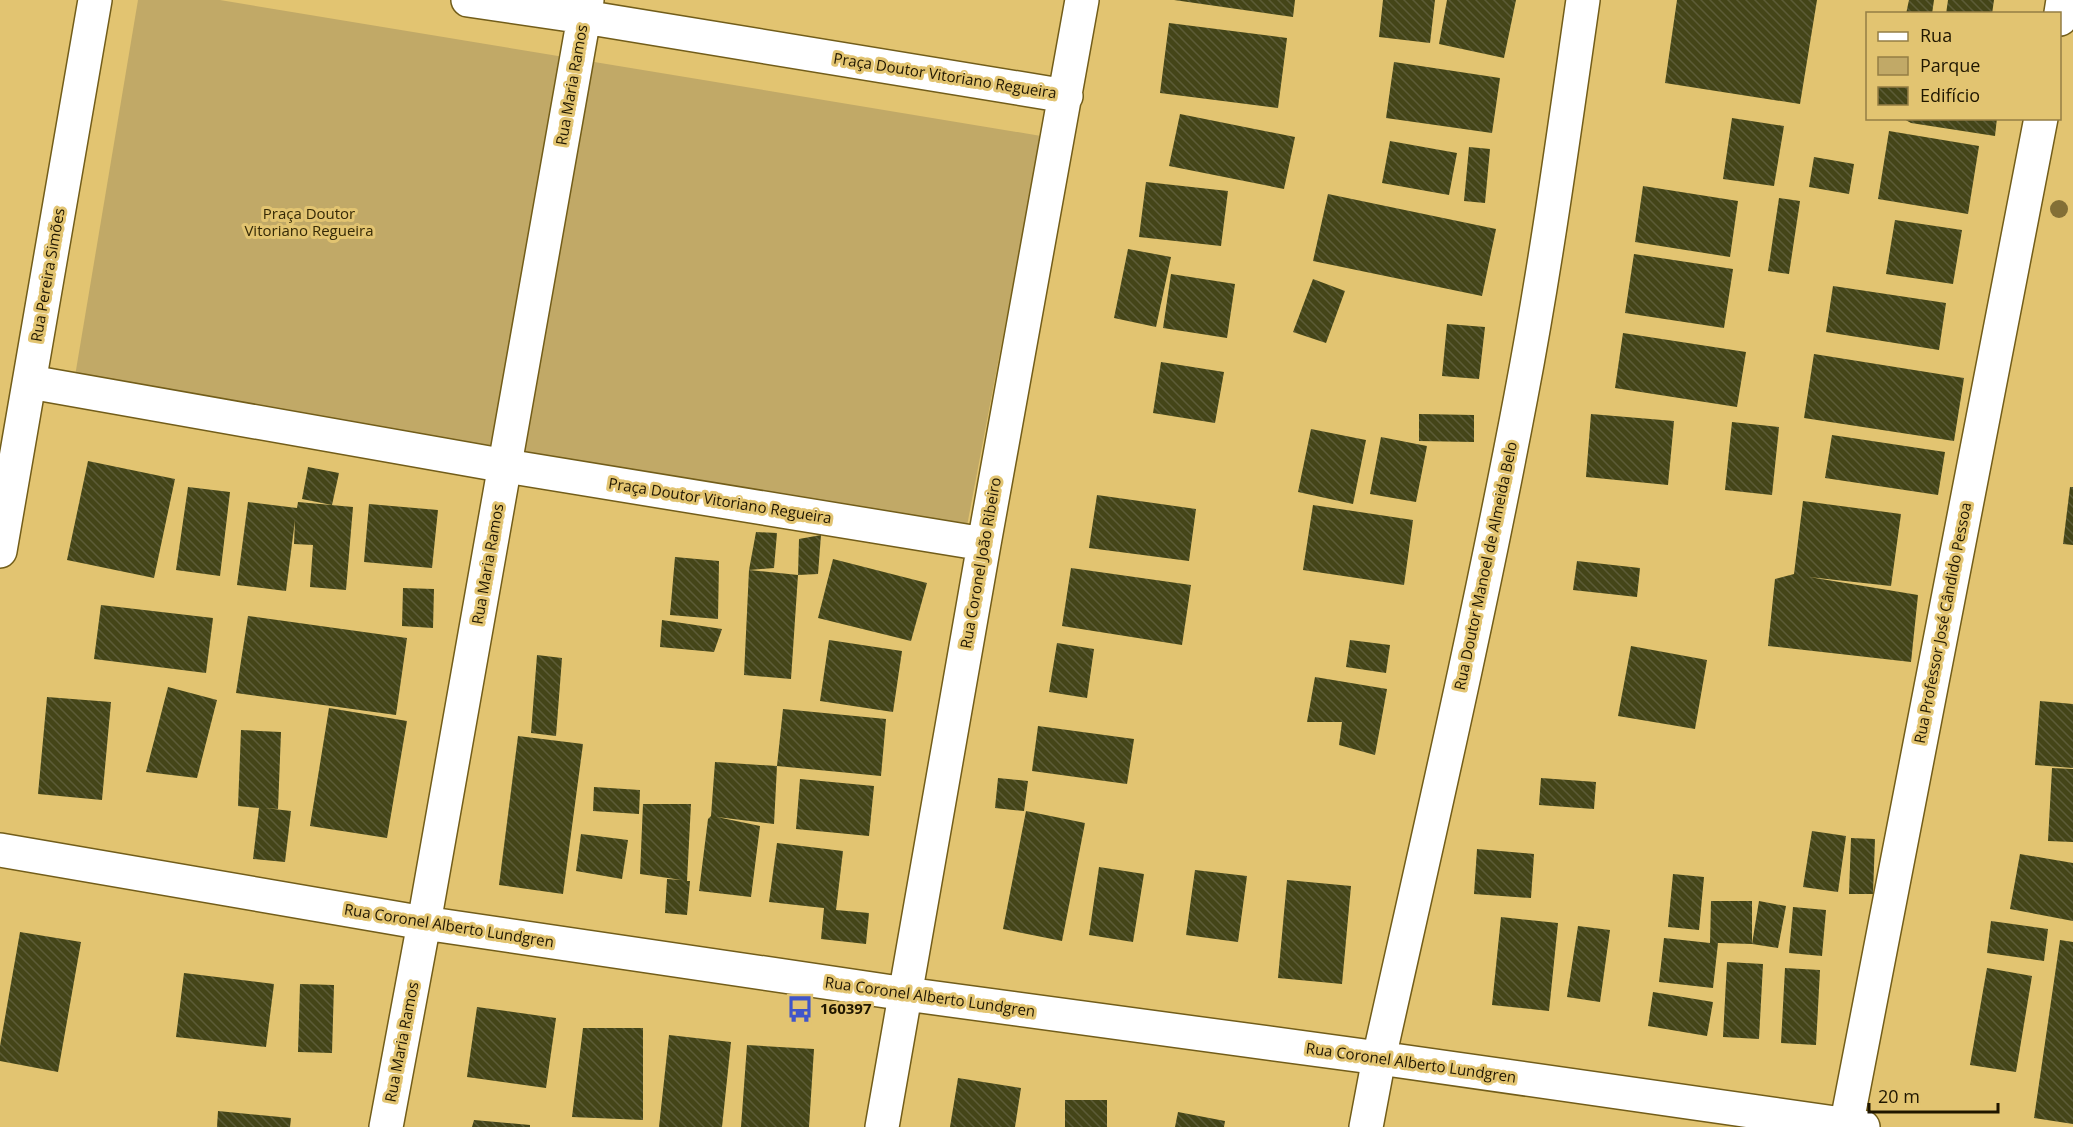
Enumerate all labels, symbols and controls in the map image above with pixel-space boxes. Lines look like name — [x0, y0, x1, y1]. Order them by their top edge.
legend — [1866, 12, 2061, 120]
street label: Rua Maria Ramos — [551, 23, 591, 147]
text: Rua — [1920, 23, 1952, 47]
street label: Praça Doutor Vitoriano Regueira — [832, 47, 1058, 103]
text: Parque — [1920, 53, 1980, 77]
text: Edifício — [1920, 83, 1980, 107]
park label: Praça Doutor Vitoriano Regueira — [244, 203, 374, 240]
street label: Rua Pereira Simões — [25, 206, 69, 343]
street label: Rua Doutor Manoel de Almeida Belo — [1449, 440, 1521, 692]
street label: Praça Doutor Vitoriano Regueira — [607, 472, 833, 528]
street label: Rua Coronel João Ribeiro — [955, 476, 1005, 650]
street label: Rua Professor José Cândido Pessoa — [1909, 500, 1975, 745]
street label: Rua Maria Ramos — [467, 502, 507, 626]
street label: Rua Coronel Alberto Lundgren — [343, 899, 556, 951]
street label: Rua Coronel Alberto Lundgren — [824, 971, 1037, 1021]
street label: Rua Maria Ramos — [380, 980, 423, 1104]
bus stop icon: 160397 — [785, 994, 815, 1024]
place label: 160397 — [820, 998, 872, 1018]
street label: Rua Coronel Alberto Lundgren — [1305, 1037, 1518, 1087]
scale bar — [1869, 1076, 1998, 1114]
text: 20 m — [1878, 1084, 1920, 1108]

